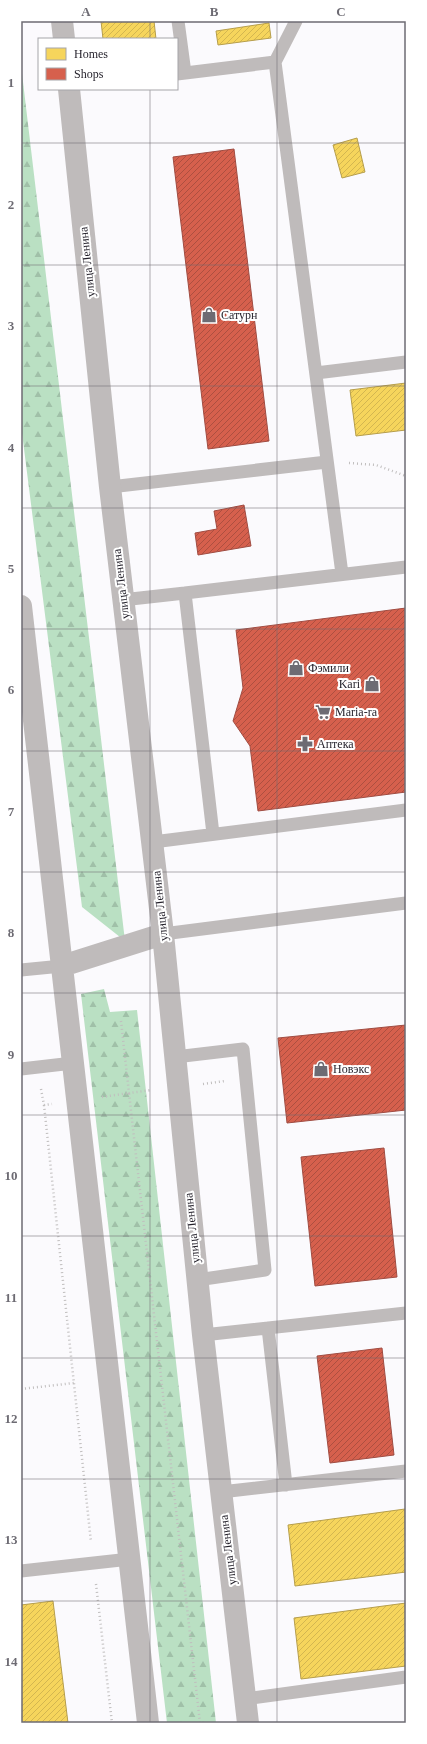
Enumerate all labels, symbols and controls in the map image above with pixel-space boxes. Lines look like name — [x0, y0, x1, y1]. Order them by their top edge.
text: A — [81, 4, 91, 19]
text: B — [210, 4, 219, 19]
text: C — [336, 4, 346, 19]
legend — [38, 38, 178, 90]
text: Homes — [74, 47, 108, 61]
text: Shops — [74, 67, 104, 81]
text: 1 — [8, 75, 14, 90]
text: 2 — [8, 197, 14, 212]
street label: улица Ленина — [76, 225, 98, 298]
shop icon: Сатурн — [200, 306, 218, 324]
place label: Сатурн — [221, 308, 258, 322]
text: 3 — [8, 318, 15, 333]
text: 4 — [8, 440, 15, 455]
street label: улица Ленина — [110, 547, 132, 620]
text: 5 — [8, 561, 15, 576]
shop icon: Фэмили — [287, 659, 305, 677]
place label: Фэмили — [308, 661, 350, 675]
shop icon: Kari — [363, 675, 381, 693]
place label: Kari — [339, 677, 361, 691]
text: 6 — [8, 682, 15, 697]
supermarket icon: Maria-ra — [314, 703, 332, 721]
place label: Maria-ra — [335, 705, 378, 719]
pharmacy icon: Аптека — [296, 735, 314, 753]
place label: Аптека — [317, 737, 354, 751]
text: 7 — [8, 804, 15, 819]
street label: улица Ленина — [149, 869, 171, 942]
text: 8 — [8, 925, 15, 940]
text: 9 — [8, 1047, 15, 1062]
shop icon: Новэкс — [312, 1060, 330, 1078]
place label: Новэкс — [333, 1062, 369, 1076]
text: 10 — [5, 1168, 18, 1183]
street label: улица Ленина — [181, 1191, 203, 1264]
text: 11 — [5, 1290, 17, 1305]
text: 12 — [5, 1411, 18, 1426]
street label: улица Ленина — [217, 1513, 239, 1586]
text: 13 — [5, 1532, 18, 1547]
text: 14 — [5, 1654, 18, 1669]

